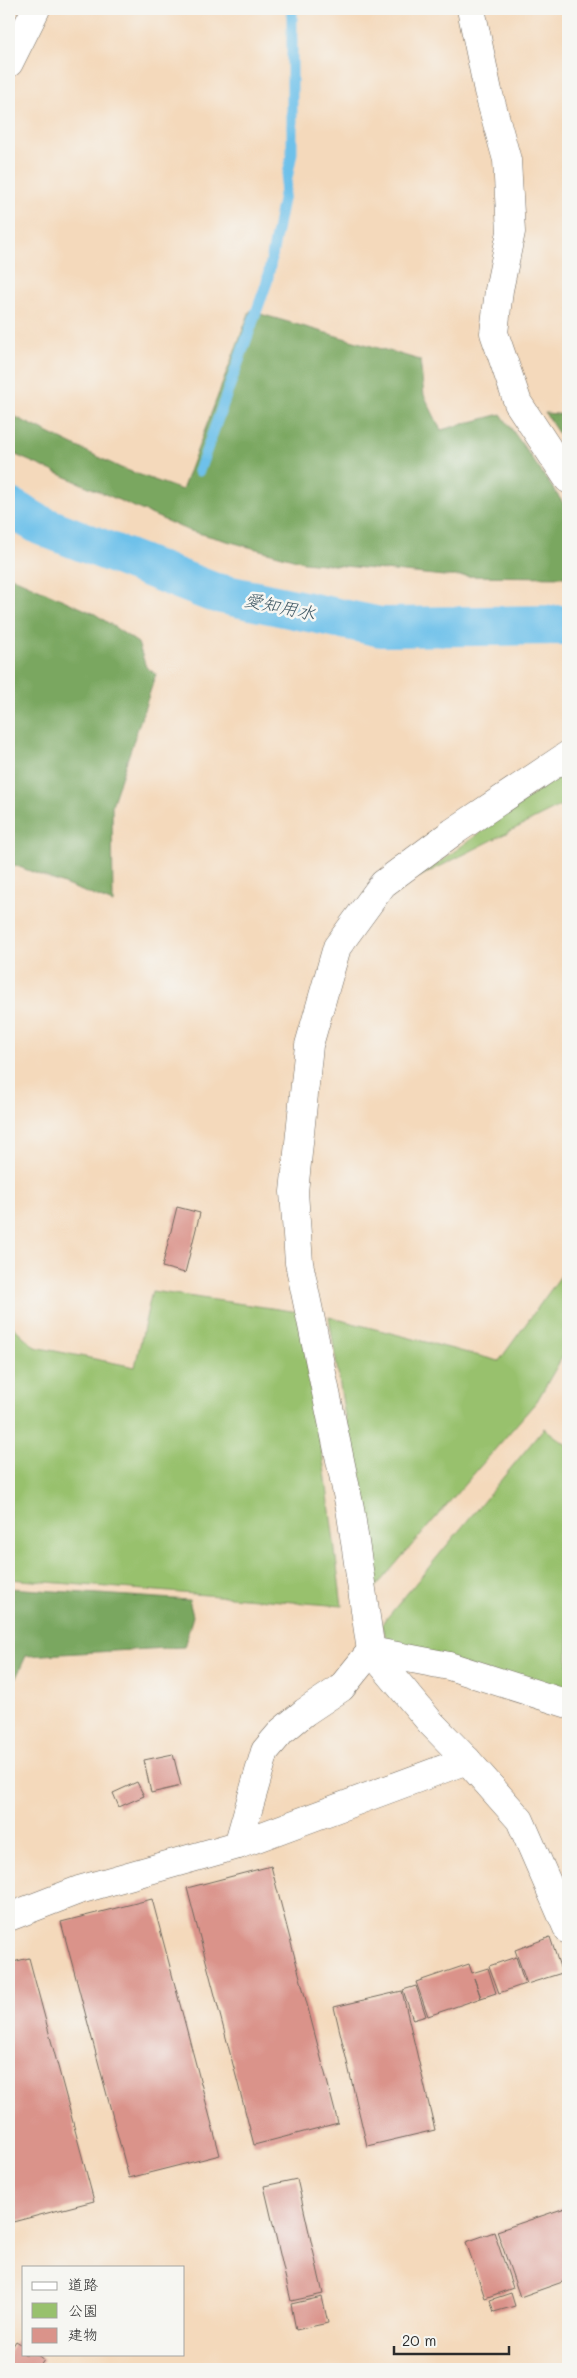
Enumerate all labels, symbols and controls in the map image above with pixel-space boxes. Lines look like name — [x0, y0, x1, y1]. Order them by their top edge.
water label: 愛知用水 — [242, 587, 318, 625]
legend — [22, 2266, 185, 2356]
text: 道路 — [68, 2274, 98, 2294]
text: 公園 — [68, 2300, 98, 2320]
scale bar — [394, 2323, 510, 2355]
text: 建物 — [68, 2324, 98, 2344]
text: 20 m — [402, 2330, 436, 2350]

